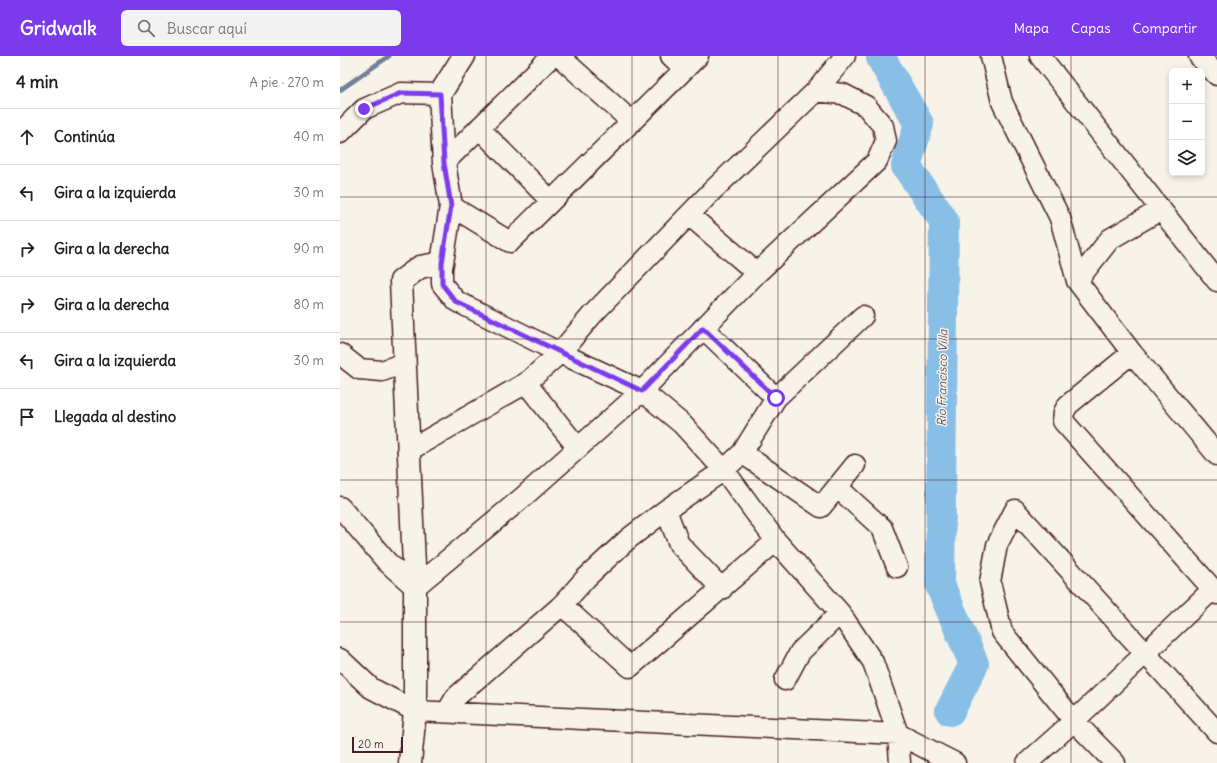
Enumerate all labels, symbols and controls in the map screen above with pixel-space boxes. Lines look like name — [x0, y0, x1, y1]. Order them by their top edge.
search box — [121, 10, 401, 46]
text: Gridwalk — [20, 16, 97, 40]
icon: search — [135, 17, 157, 39]
text: Buscar aquí — [167, 19, 247, 38]
text: Mapa — [1014, 19, 1049, 37]
text: Capas — [1071, 19, 1111, 37]
text: Compartir — [1133, 19, 1197, 37]
map controls — [1169, 68, 1205, 176]
button: + — [1169, 68, 1205, 104]
text: 4 min — [16, 71, 58, 93]
text: A pie · 270 m — [250, 74, 324, 91]
route end — [355, 100, 373, 118]
button: − — [1169, 104, 1205, 140]
icon: ahead — [16, 126, 38, 148]
text: Continúa — [54, 127, 115, 146]
text: 40 m — [293, 128, 324, 145]
button: layers — [1169, 140, 1205, 176]
icon: left — [16, 182, 38, 204]
text: Gira a la izquierda — [54, 183, 176, 202]
text: 30 m — [294, 184, 324, 201]
icon: right — [16, 238, 38, 260]
text: Gira a la derecha — [54, 239, 169, 258]
text: 90 m — [293, 240, 324, 257]
icon: right — [16, 294, 38, 316]
text: Gira a la derecha — [54, 295, 169, 314]
text: 80 m — [293, 296, 324, 313]
water label: Río Francisco Villa — [934, 328, 950, 427]
icon: left — [16, 350, 38, 372]
text: Gira a la izquierda — [54, 351, 176, 370]
text: 30 m — [294, 352, 324, 369]
route start — [767, 389, 785, 407]
icon: arrive — [16, 406, 38, 428]
text: Llegada al destino — [54, 407, 176, 426]
scale bar — [352, 735, 403, 754]
text: 20 m — [358, 737, 384, 751]

